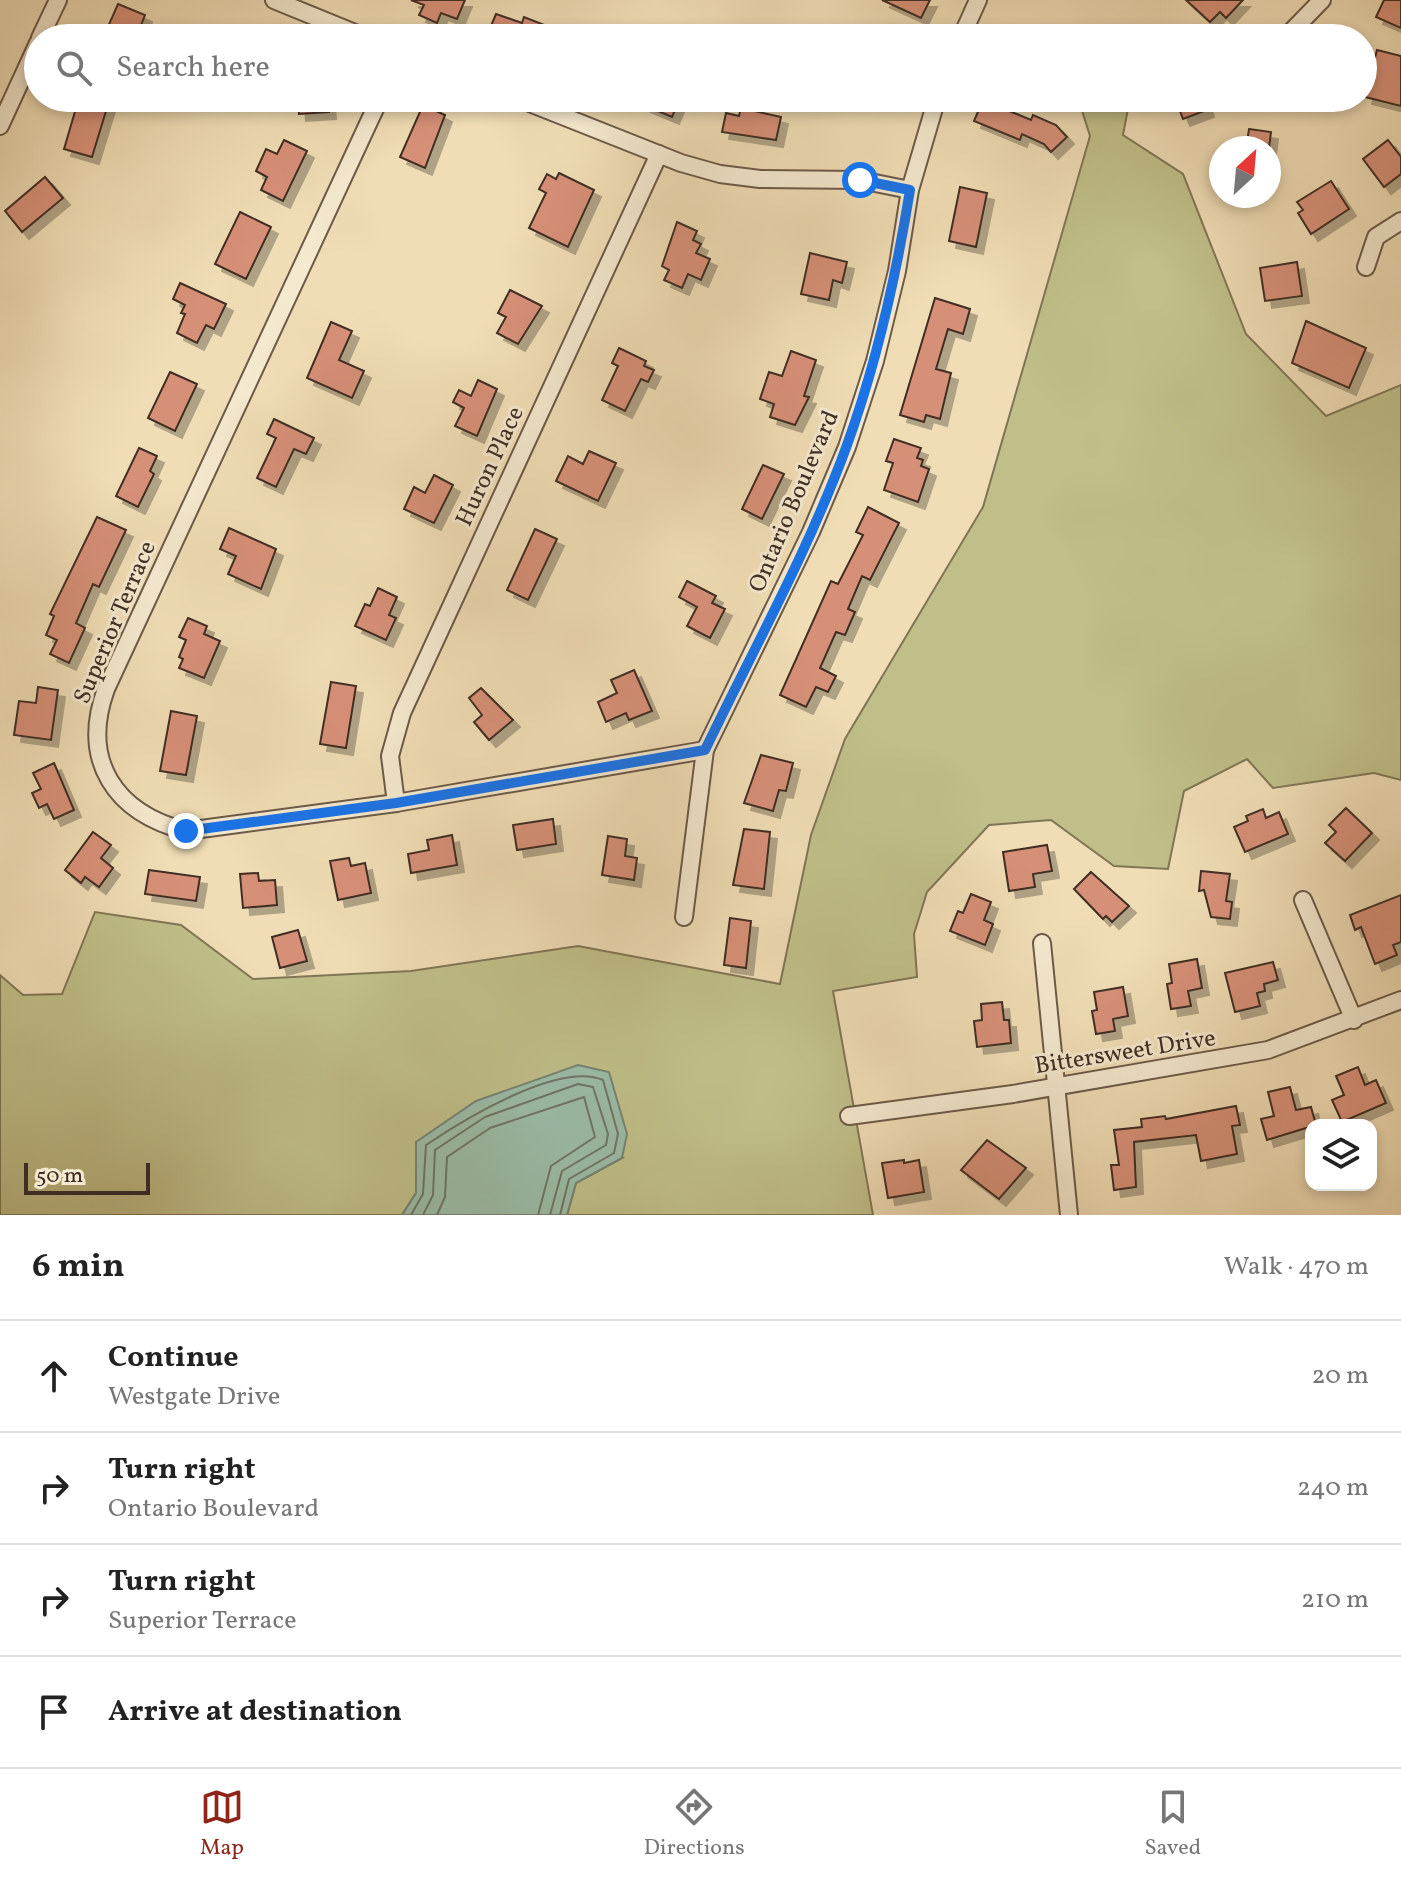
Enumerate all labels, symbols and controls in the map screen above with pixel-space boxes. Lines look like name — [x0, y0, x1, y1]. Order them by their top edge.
search box — [24, 24, 1377, 112]
icon: search — [52, 46, 96, 90]
text: Search here — [116, 47, 270, 89]
north arrow — [1209, 136, 1281, 208]
route start — [842, 162, 878, 198]
street label: Huron Place — [448, 401, 533, 532]
street label: Ontario Boulevard — [741, 405, 849, 598]
street label: Superior Terrace — [66, 536, 165, 710]
route end — [168, 813, 204, 849]
street label: Bittersweet Drive — [1032, 1022, 1218, 1084]
map controls — [1305, 1119, 1377, 1191]
button: layers — [1305, 1119, 1377, 1191]
scale bar — [24, 1159, 150, 1195]
text: 50 m — [36, 1161, 83, 1192]
text: 6 min — [32, 1244, 125, 1291]
text: Walk · 470 m — [1223, 1249, 1369, 1285]
text: Continue — [108, 1337, 239, 1379]
icon: ahead — [32, 1354, 76, 1398]
text: 20 m — [1311, 1358, 1369, 1394]
text: Westgate Drive — [108, 1379, 280, 1415]
text: Turn right — [108, 1449, 256, 1491]
icon: right — [32, 1466, 76, 1510]
text: 240 m — [1297, 1470, 1369, 1506]
text: Ontario Boulevard — [108, 1491, 319, 1527]
text: Turn right — [108, 1561, 256, 1603]
icon: right — [32, 1578, 76, 1622]
text: 210 m — [1301, 1582, 1369, 1618]
text: Superior Terrace — [108, 1603, 297, 1639]
icon: arrive — [32, 1690, 76, 1734]
text: Arrive at destination — [108, 1691, 402, 1733]
tab: Map — [200, 1785, 244, 1864]
tab: Directions — [644, 1785, 745, 1864]
tab: Saved — [1144, 1785, 1201, 1864]

